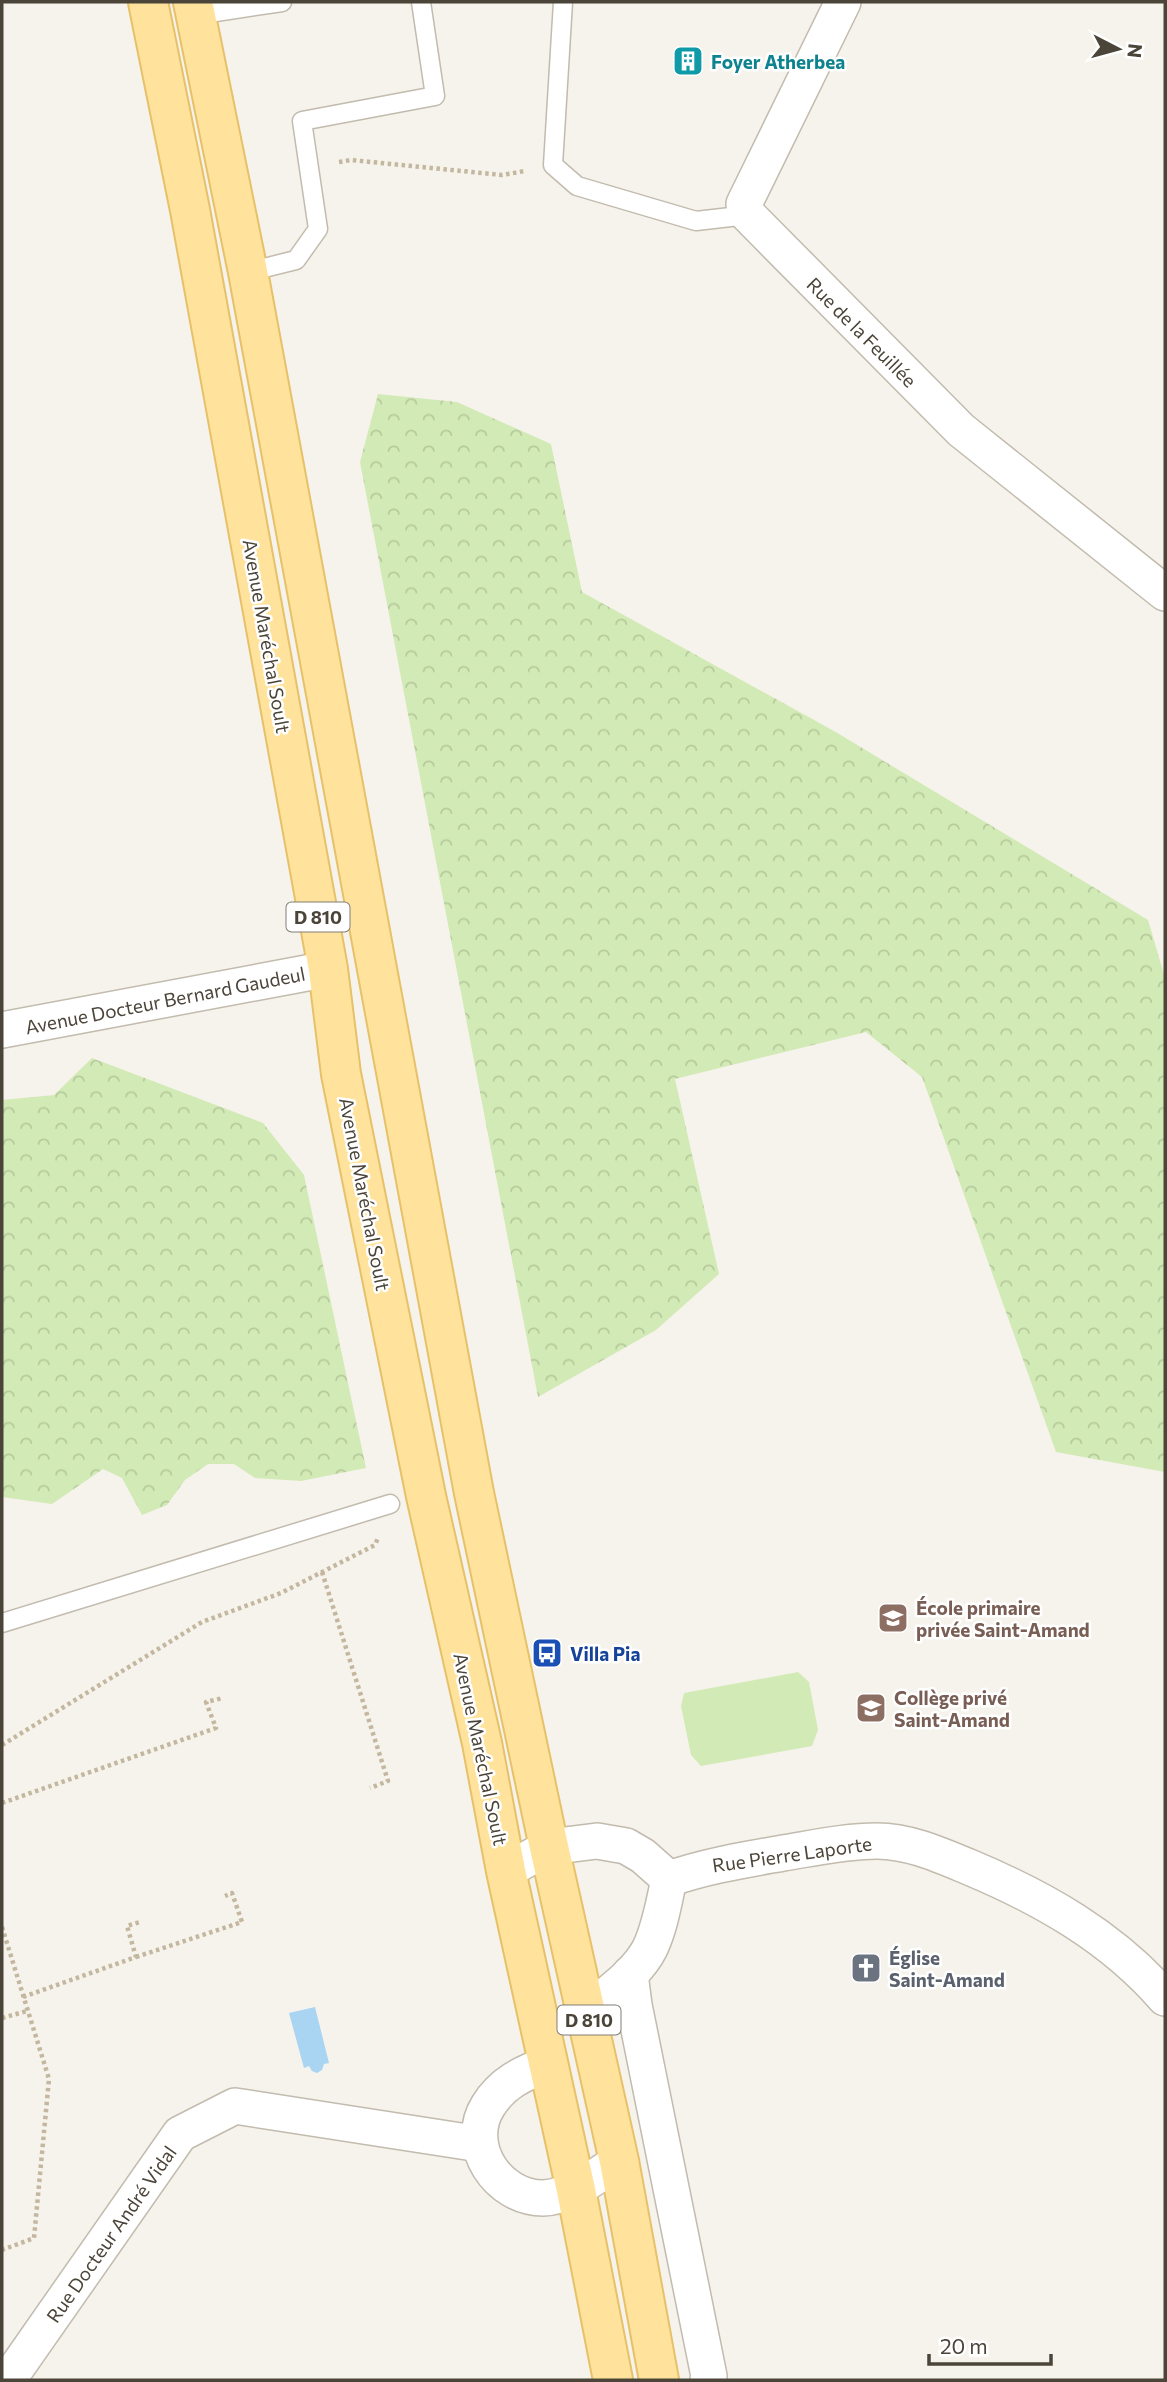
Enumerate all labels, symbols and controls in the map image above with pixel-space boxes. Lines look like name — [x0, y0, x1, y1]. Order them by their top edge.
north arrow — [1083, 14, 1153, 84]
text: N — [1123, 43, 1148, 59]
building icon: Foyer Atherbea — [671, 44, 705, 78]
place label: Foyer Atherbea — [711, 50, 845, 73]
street label: Rue de la Feuillée — [802, 272, 922, 392]
street label: Avenue Maréchal Soult — [239, 537, 295, 735]
road number: D 810 — [286, 902, 350, 932]
street label: Avenue Docteur Bernard Gaudeul — [23, 962, 307, 1038]
street label: Avenue Maréchal Soult — [335, 1095, 395, 1293]
place label: École primaire privée Saint-Amand — [916, 1596, 1090, 1641]
school or university icon: École primaire privée Saint-Amand — [876, 1601, 910, 1635]
bus stop icon: Villa Pia — [530, 1636, 564, 1670]
place label: Villa Pia — [570, 1642, 640, 1665]
street label: Avenue Maréchal Soult — [449, 1650, 513, 1848]
place label: Collège privé Saint-Amand — [894, 1686, 1010, 1731]
school or university icon: Collège privé Saint-Amand — [854, 1691, 888, 1725]
street label: Rue Pierre Laporte — [711, 1831, 873, 1877]
place label: Église Saint-Amand — [889, 1946, 1005, 1991]
church icon: Église Saint-Amand — [849, 1951, 883, 1985]
road number: D 810 — [558, 2006, 620, 2034]
street label: Rue Docteur André Vidal — [41, 2141, 181, 2327]
scale bar — [929, 2322, 1052, 2366]
text: 20 m — [940, 2333, 988, 2358]

